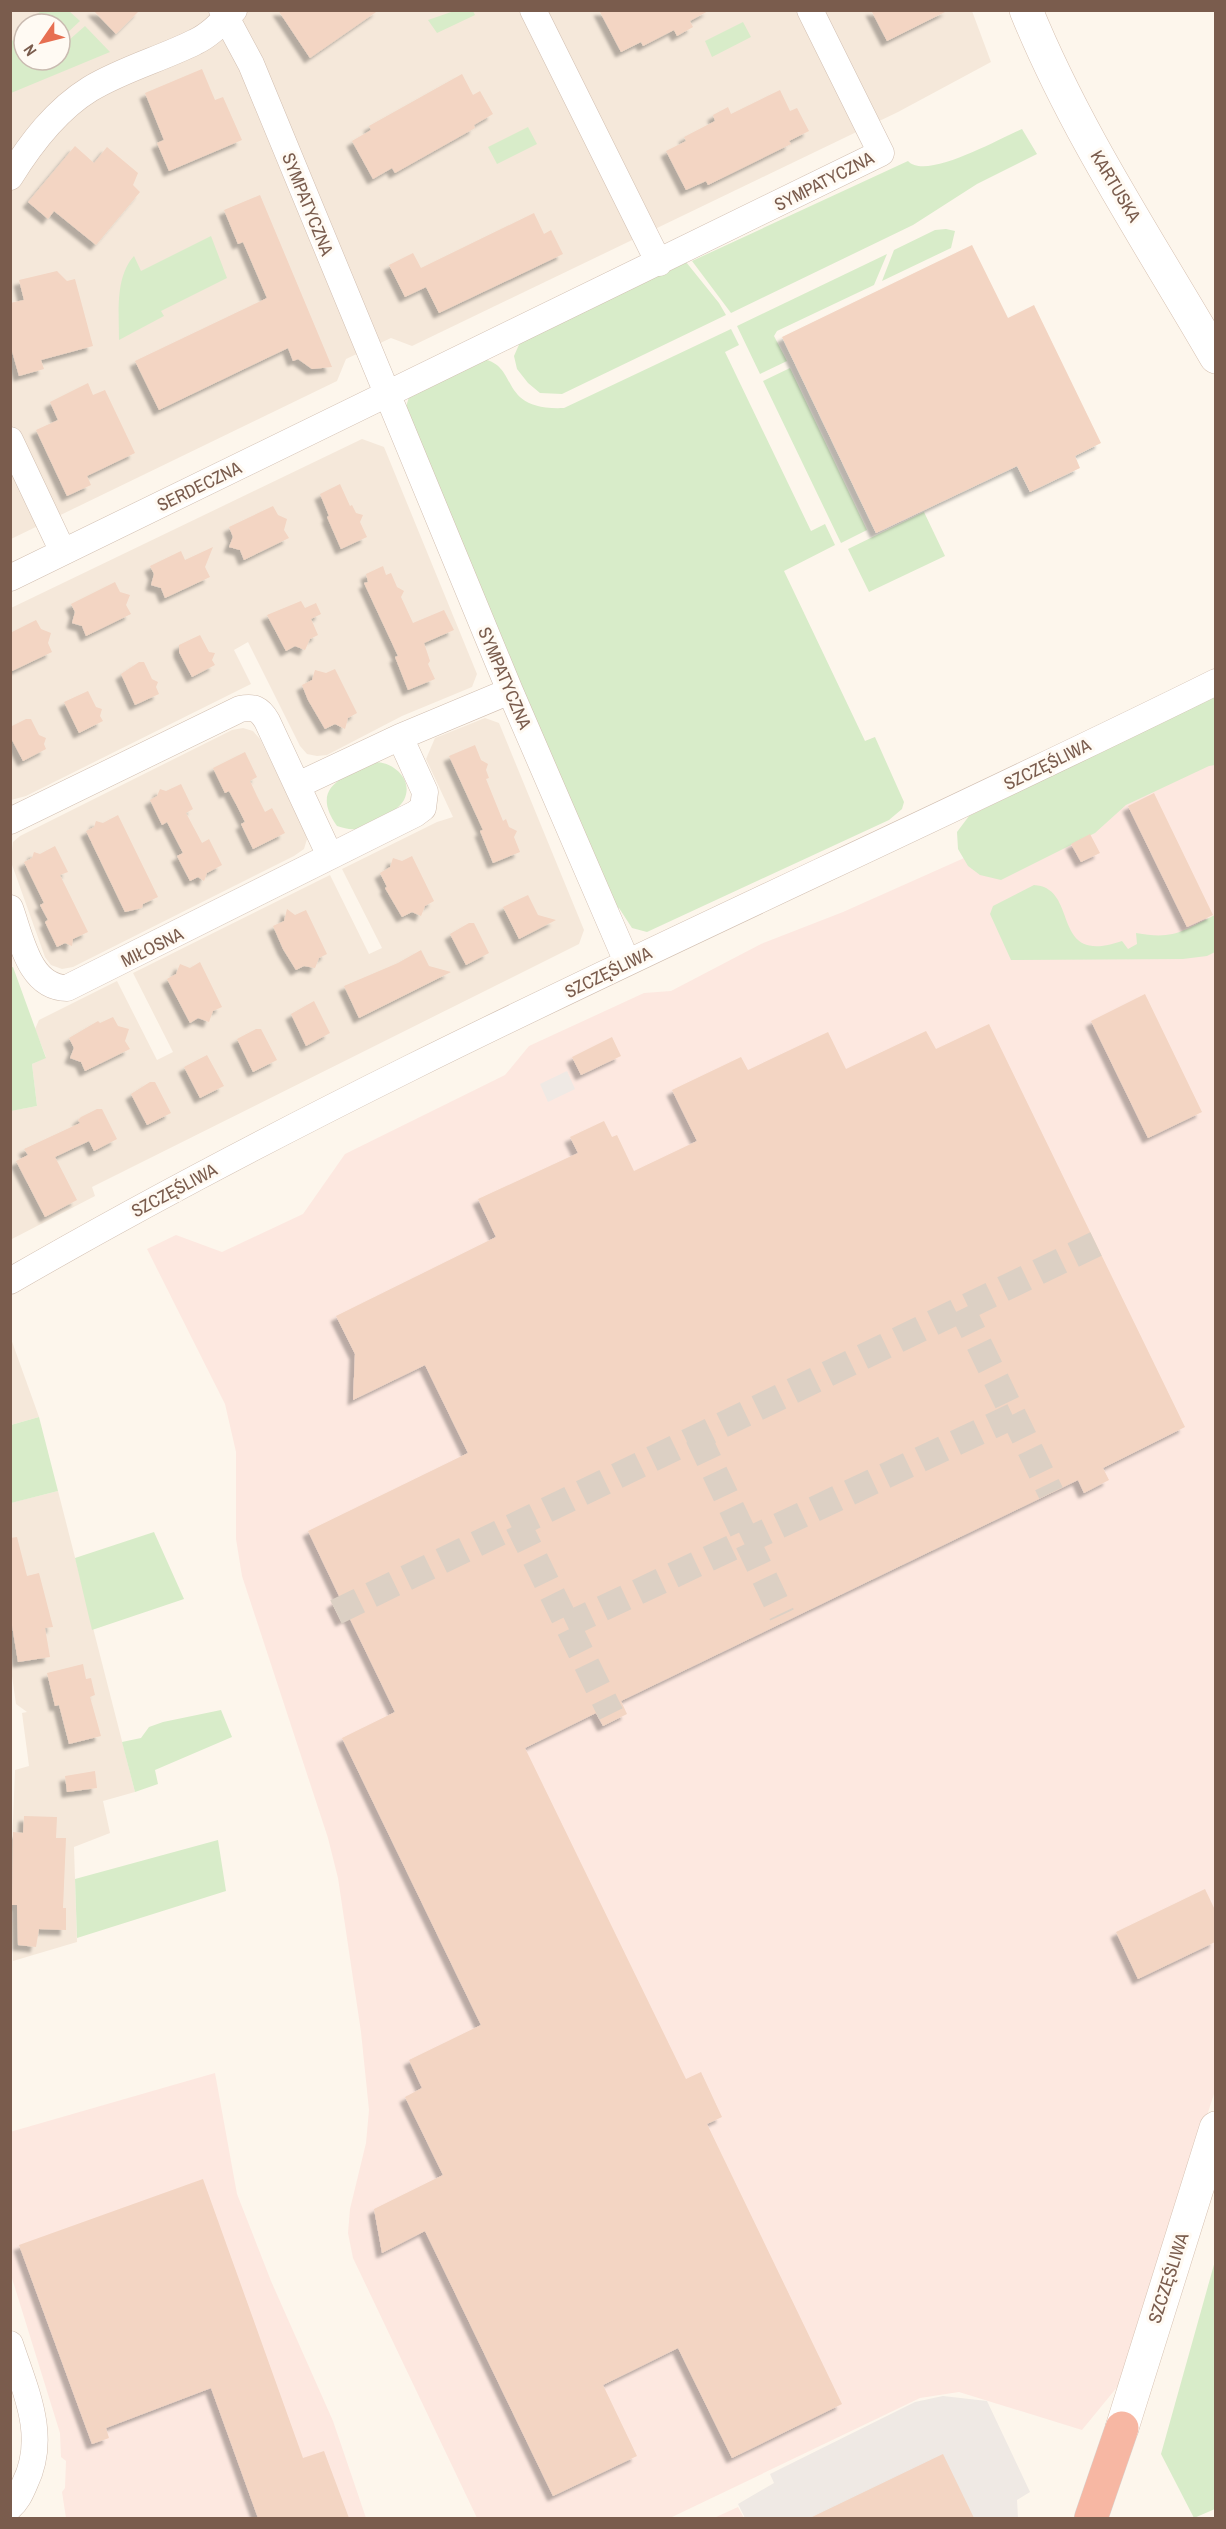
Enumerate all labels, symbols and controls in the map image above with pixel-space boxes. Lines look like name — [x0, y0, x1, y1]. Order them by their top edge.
north arrow — [12, 12, 72, 72]
text: N — [18, 40, 41, 61]
street label: SYMPATYCZNA — [770, 145, 878, 217]
street label: KARTUSKA — [1085, 146, 1147, 227]
street label: SYMPATYCZNA — [276, 149, 340, 259]
street label: SERDECZNA — [153, 455, 246, 517]
street label: SYMPATYCZNA — [472, 623, 538, 733]
street label: SZCZĘŚLIWA — [999, 732, 1095, 796]
street label: MIŁOSNA — [117, 921, 187, 973]
street label: SZCZĘŚLIWA — [560, 940, 656, 1004]
street label: SZCZĘŚLIWA — [127, 1157, 221, 1223]
street label: SZCZĘŚLIWA — [1142, 2229, 1194, 2326]

